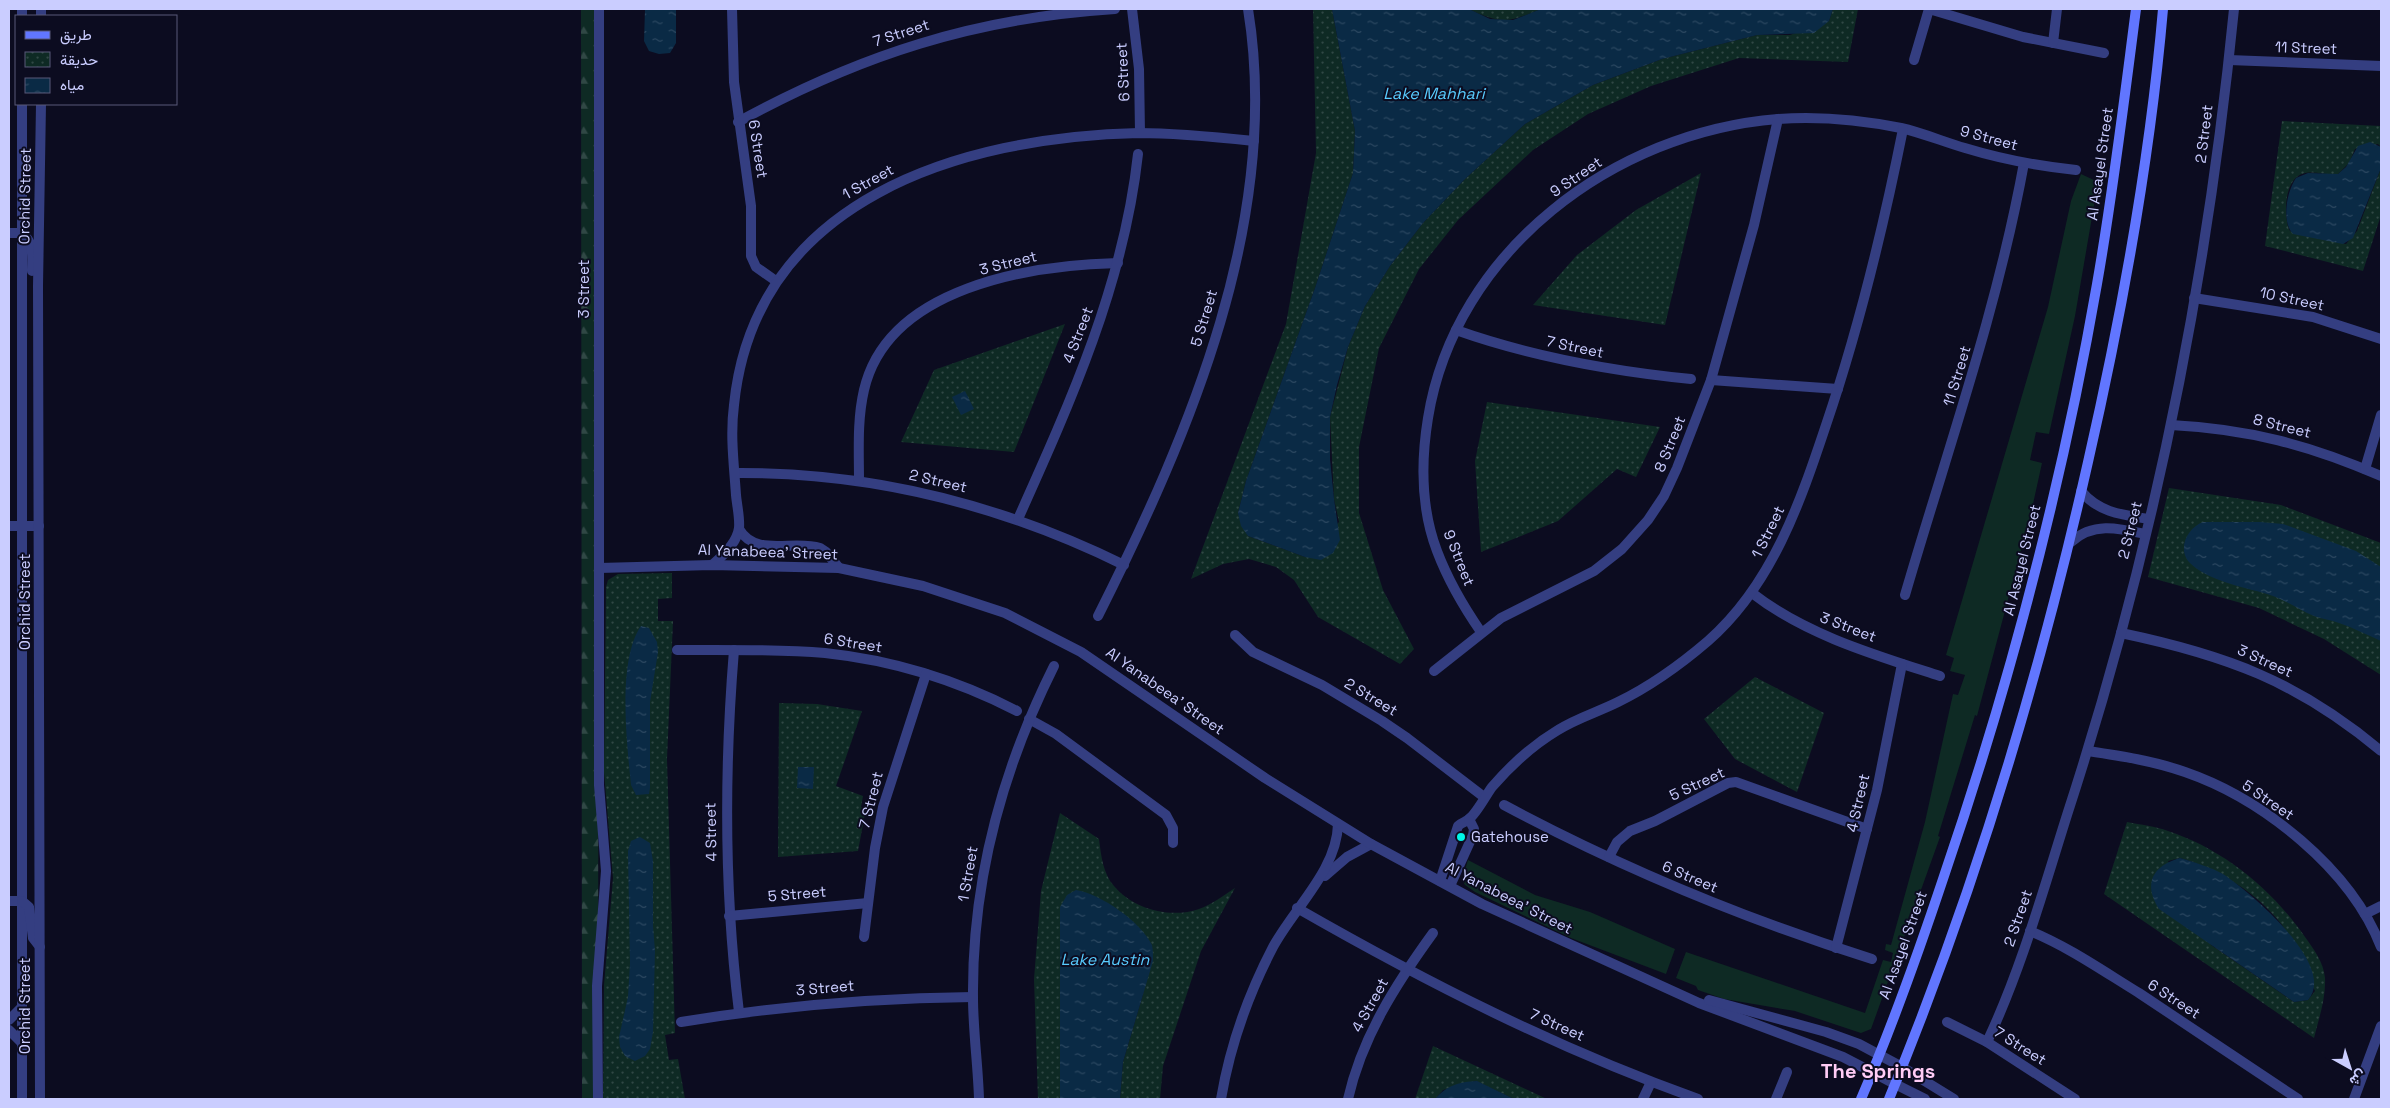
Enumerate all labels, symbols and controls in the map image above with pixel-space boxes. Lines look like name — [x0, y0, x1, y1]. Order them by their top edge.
street label: 7 Street — [870, 14, 932, 51]
legend — [15, 15, 178, 105]
text: طريق — [60, 25, 92, 45]
street label: 11 Street — [2275, 37, 2338, 58]
street label: 6 Street — [1111, 42, 1134, 102]
text: حديقة — [60, 50, 98, 69]
text: مياه — [60, 75, 84, 94]
water label: Lake Mahhari — [1383, 83, 1487, 104]
street label: 2 Street — [2190, 104, 2217, 164]
street label: Al Asayel Street — [2082, 106, 2117, 222]
street label: 6 Street — [745, 118, 772, 180]
street label: 9 Street — [1958, 121, 2020, 154]
street label: Orchid Street — [14, 147, 35, 244]
street label: 9 Street — [1546, 152, 1606, 201]
street label: 1 Street — [839, 160, 897, 203]
street label: 3 Street — [977, 246, 1039, 279]
street label: 3 Street — [574, 260, 593, 318]
street label: 10 Street — [2258, 282, 2326, 315]
street label: 5 Street — [1186, 287, 1221, 349]
street label: 4 Street — [1058, 304, 1097, 366]
street label: 7 Street — [1545, 331, 1606, 362]
street label: 11 Street — [1938, 343, 1975, 408]
street label: 8 Street — [2251, 409, 2313, 442]
street label: 8 Street — [1650, 413, 1689, 475]
street label: 2 Street — [907, 465, 969, 496]
street label: 2 Street — [2113, 499, 2146, 561]
street label: 1 Street — [1747, 502, 1788, 561]
street label: Al Asayel Street — [1999, 502, 2045, 617]
street label: 9 Street — [1440, 527, 1479, 589]
street label: Al Yanabeea' Street — [698, 540, 839, 563]
street label: Orchid Street — [15, 554, 34, 650]
street label: 3 Street — [1817, 607, 1879, 646]
street label: 6 Street — [823, 629, 884, 657]
street label: 3 Street — [2234, 640, 2296, 681]
street label: Al Yanabeea' Street — [1102, 643, 1228, 739]
street label: 2 Street — [1341, 673, 1401, 720]
street label: 5 Street — [1666, 762, 1727, 805]
street label: 7 Street — [854, 769, 887, 830]
street label: 4 Street — [1842, 772, 1873, 834]
street label: 5 Street — [2239, 775, 2298, 824]
street label: 4 Street — [700, 802, 721, 862]
place label: Gatehouse — [1471, 827, 1549, 846]
marker: Gatehouse — [1455, 831, 1467, 843]
street label: 1 Street — [953, 845, 982, 903]
street label: 6 Street — [1659, 856, 1721, 897]
street label: Al Yanabeea' Street — [1442, 857, 1576, 938]
street label: 5 Street — [767, 881, 827, 906]
street label: 2 Street — [1999, 887, 2036, 949]
street label: Al Asayel Street — [1874, 888, 1931, 1002]
water label: Lake Austin — [1061, 949, 1151, 970]
street label: Orchid Street — [15, 958, 34, 1054]
street label: 4 Street — [1347, 974, 1392, 1035]
street label: 3 Street — [795, 975, 855, 1000]
street label: 6 Street — [2144, 975, 2204, 1023]
street label: 7 Street — [1527, 1004, 1588, 1045]
street label: 7 Street — [1991, 1022, 2050, 1069]
north arrow — [2325, 1043, 2375, 1093]
district label: The Springs — [1821, 1058, 1935, 1084]
text: ش — [2346, 1066, 2370, 1091]

